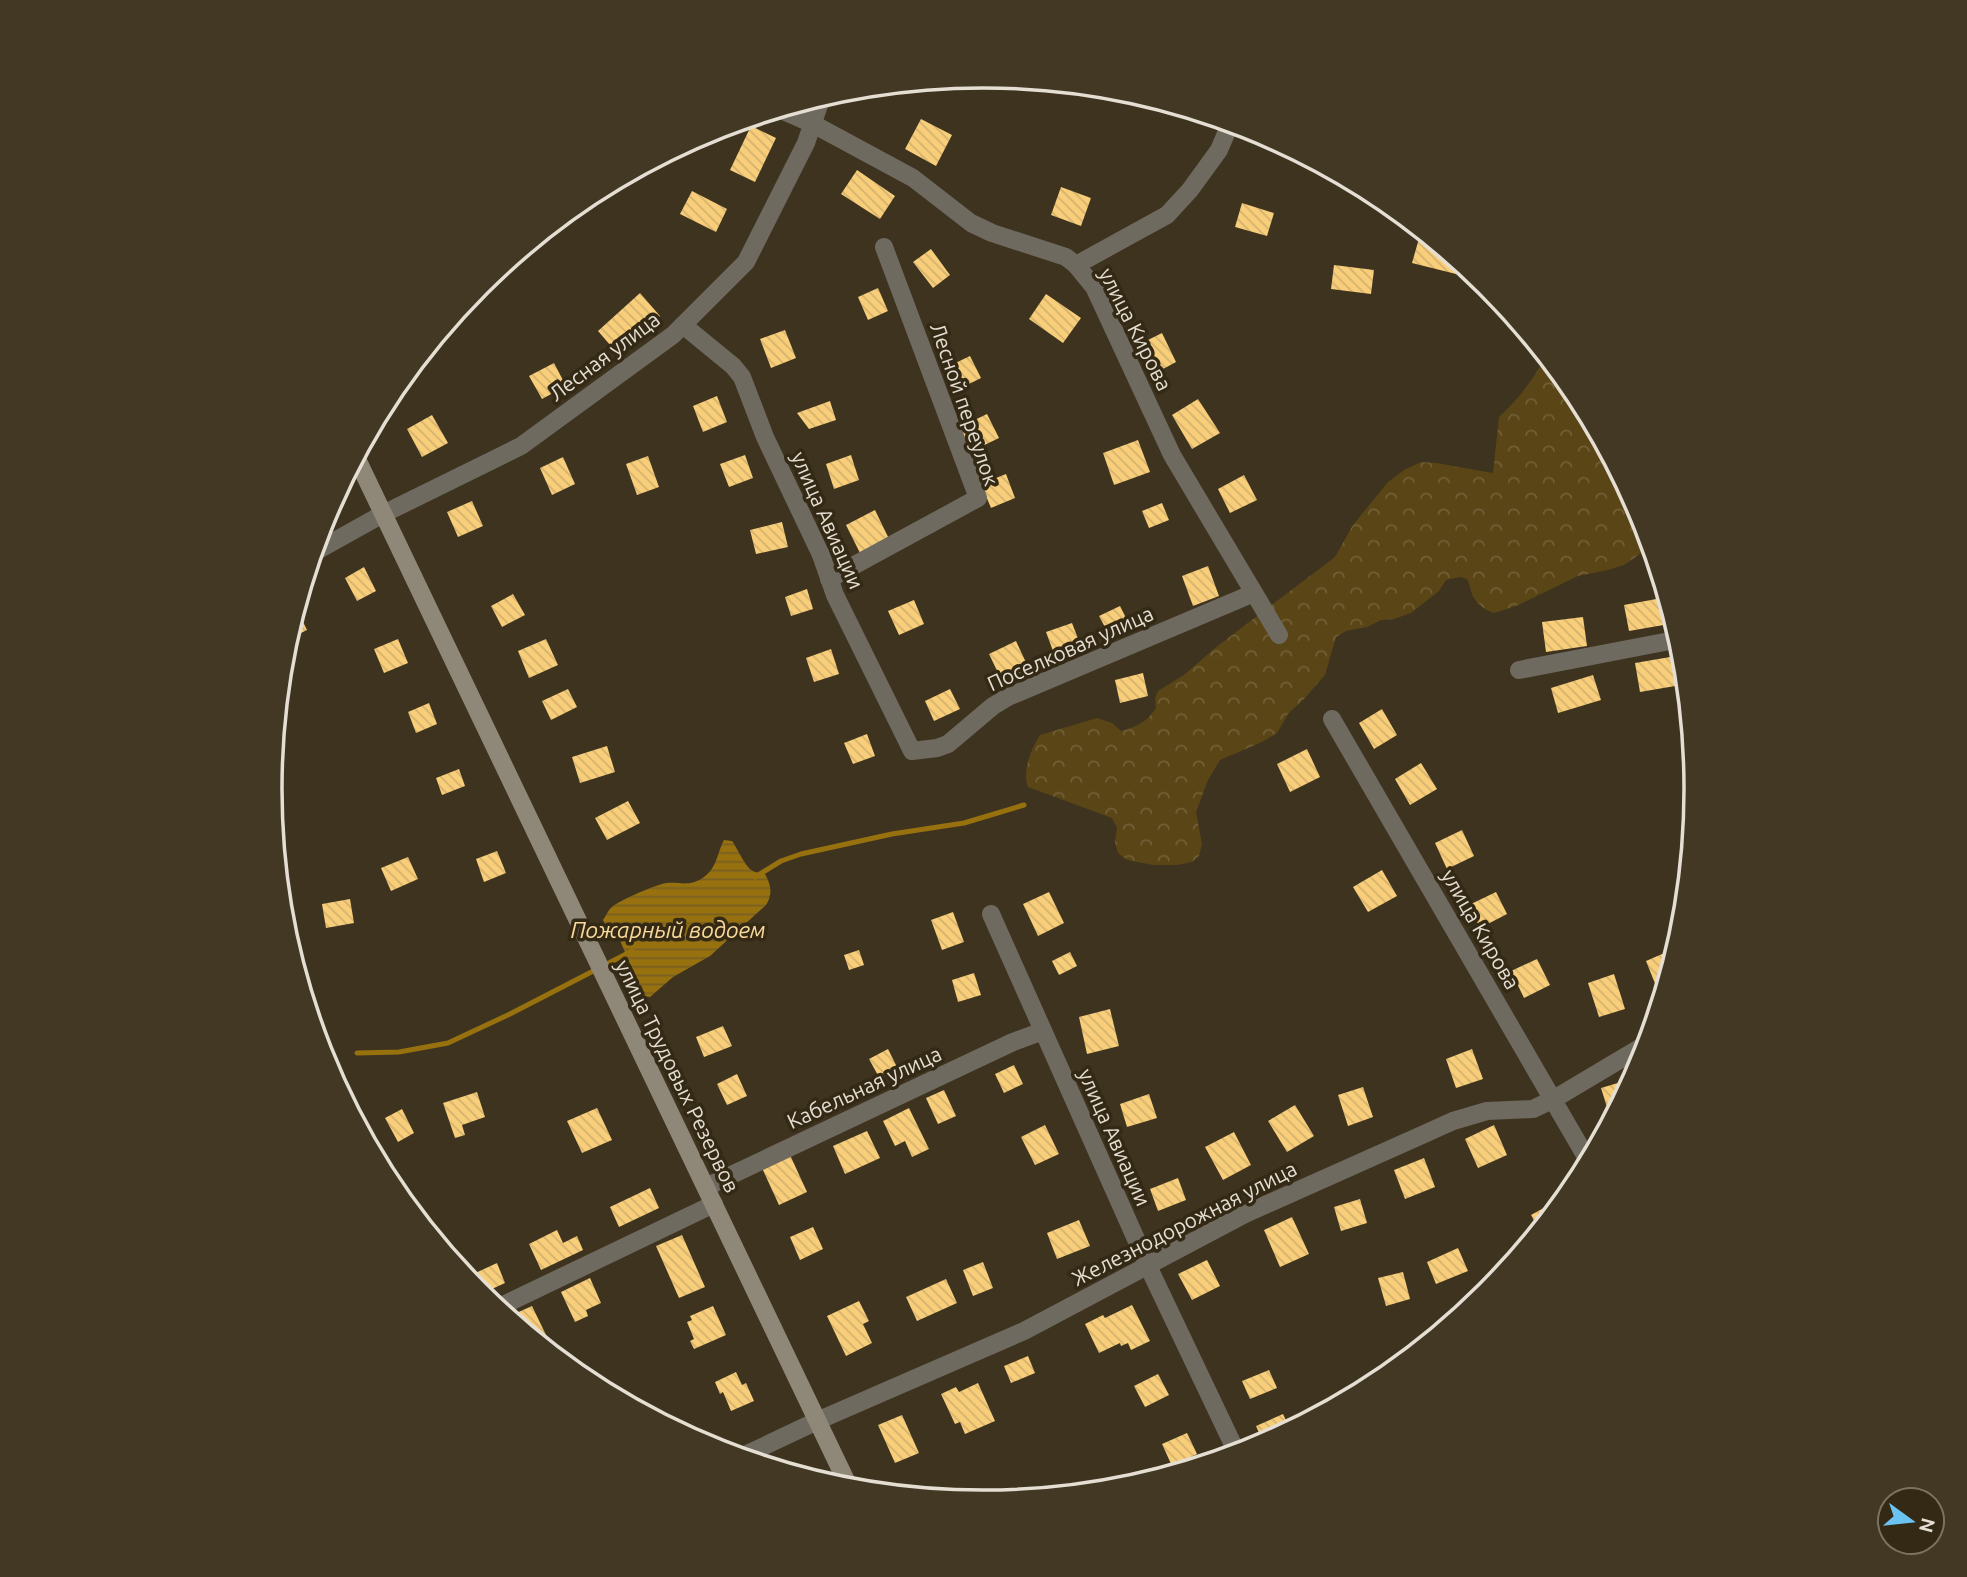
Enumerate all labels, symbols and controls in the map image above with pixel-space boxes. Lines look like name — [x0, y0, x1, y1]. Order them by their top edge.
street label: улица Кирова — [1095, 264, 1177, 394]
street label: Лесная улица — [544, 307, 664, 405]
street label: Лесной переулок — [926, 320, 1004, 489]
street label: улица Авиации — [787, 448, 869, 592]
street label: Поселковая улица — [983, 601, 1157, 695]
street label: улица Кирова — [1437, 865, 1525, 993]
water label: Пожарный водоем — [571, 917, 765, 942]
street label: улица Трудовых Резервов — [611, 956, 745, 1196]
street label: Кабельная улица — [783, 1041, 945, 1133]
street label: улица Авиации — [1074, 1065, 1156, 1209]
street label: Железнодорожная улица — [1068, 1156, 1300, 1290]
north arrow — [1876, 1486, 1946, 1556]
text: N — [1915, 1516, 1940, 1535]

